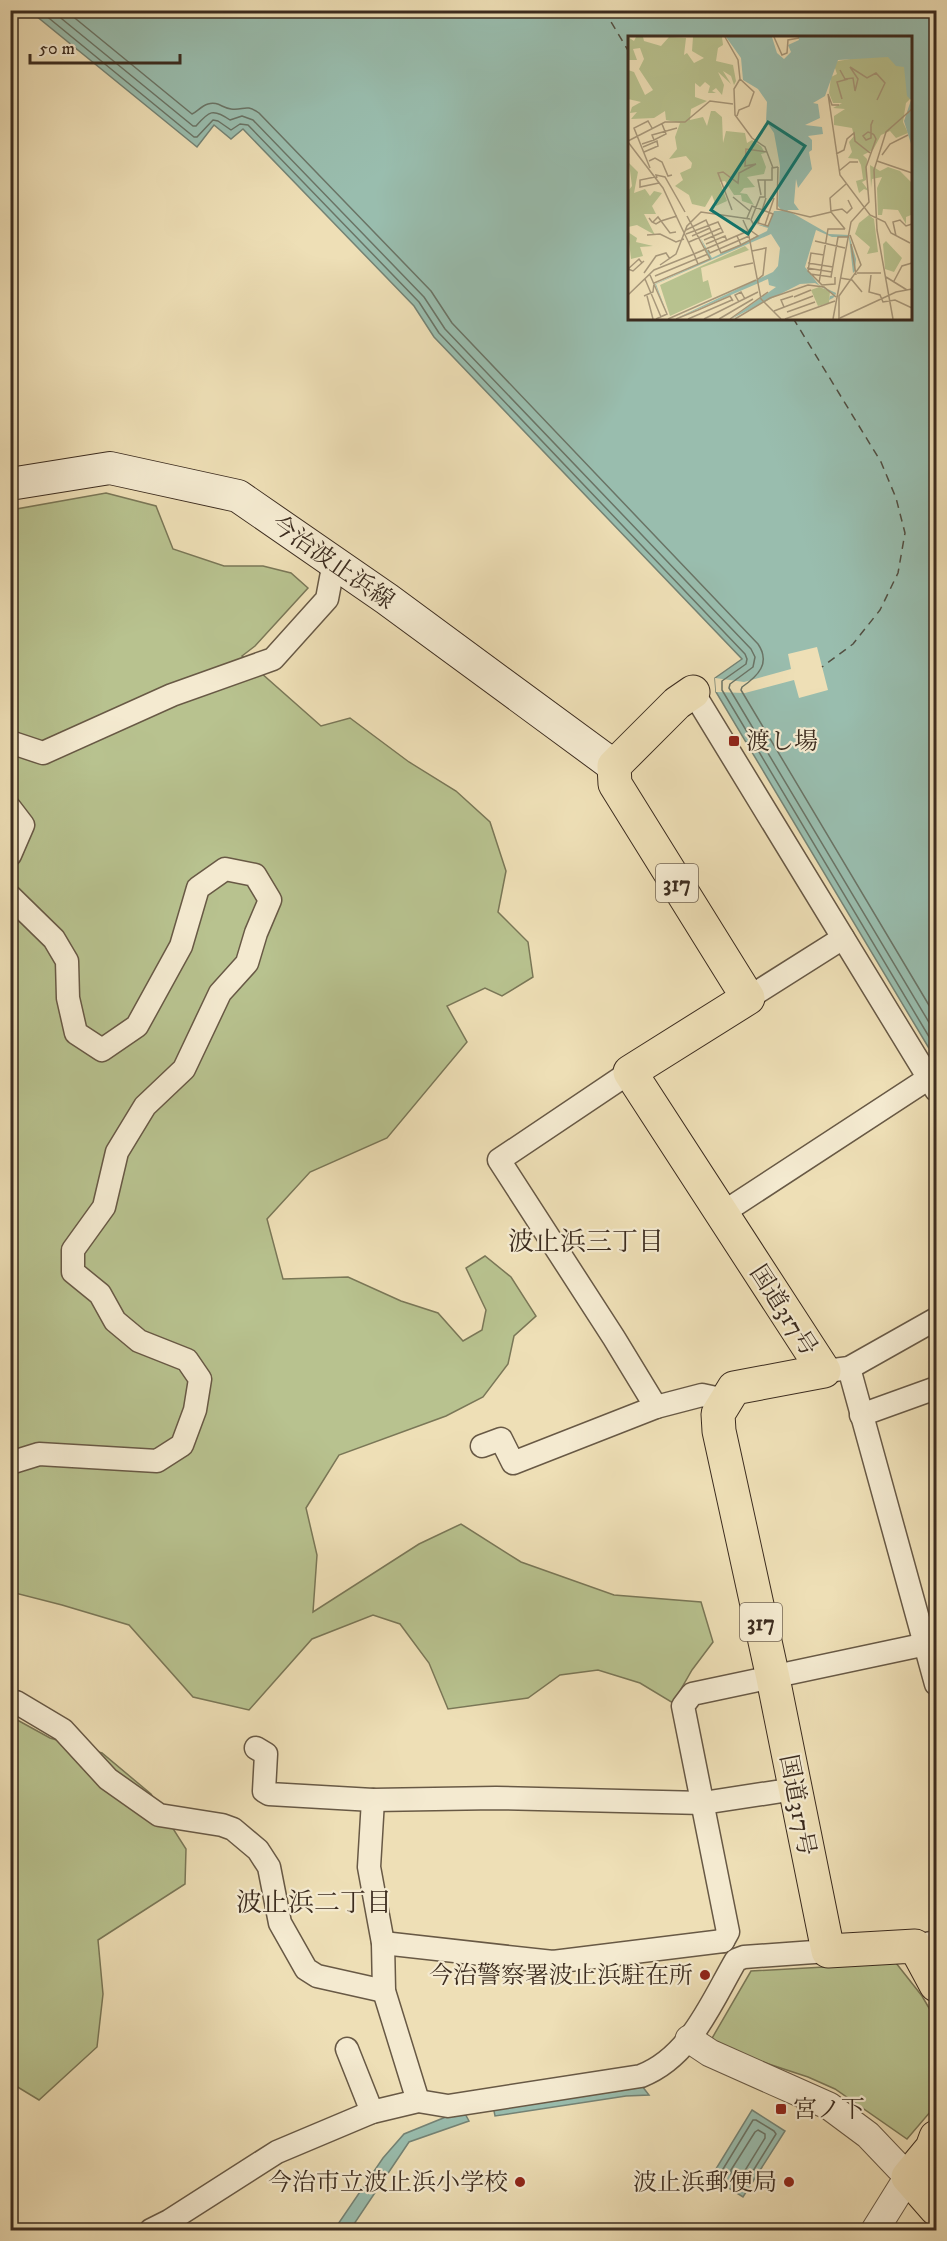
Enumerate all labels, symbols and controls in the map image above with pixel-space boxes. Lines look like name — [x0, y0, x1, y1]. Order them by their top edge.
scale bar — [30, 27, 180, 65]
inset map — [628, 36, 911, 320]
text: 50 m — [39, 38, 75, 60]
street label: 今治波止浜線 — [265, 509, 400, 616]
place label: 渡し場 — [746, 727, 818, 757]
marker: 渡し場 — [727, 734, 741, 748]
road number: 317 — [656, 864, 698, 902]
district label: 波止浜三丁目 — [508, 1226, 664, 1259]
street label: 国道317号 — [743, 1259, 824, 1362]
road number: 317 — [740, 1603, 782, 1641]
street label: 国道317号 — [773, 1752, 822, 1858]
district label: 波止浜二丁目 — [236, 1887, 392, 1920]
place label: 今治警察署波止浜駐在所 — [429, 1961, 693, 1991]
marker: 今治警察署波止浜駐在所 — [698, 1968, 712, 1982]
place label: 宮ノ下 — [793, 2095, 865, 2125]
marker: 宮ノ下 — [774, 2102, 788, 2116]
place label: 今治市立波止浜小学校 — [268, 2168, 508, 2198]
place label: 波止浜郵便局 — [633, 2168, 777, 2198]
marker: 今治市立波止浜小学校 — [513, 2175, 527, 2189]
marker: 波止浜郵便局 — [782, 2175, 796, 2189]

